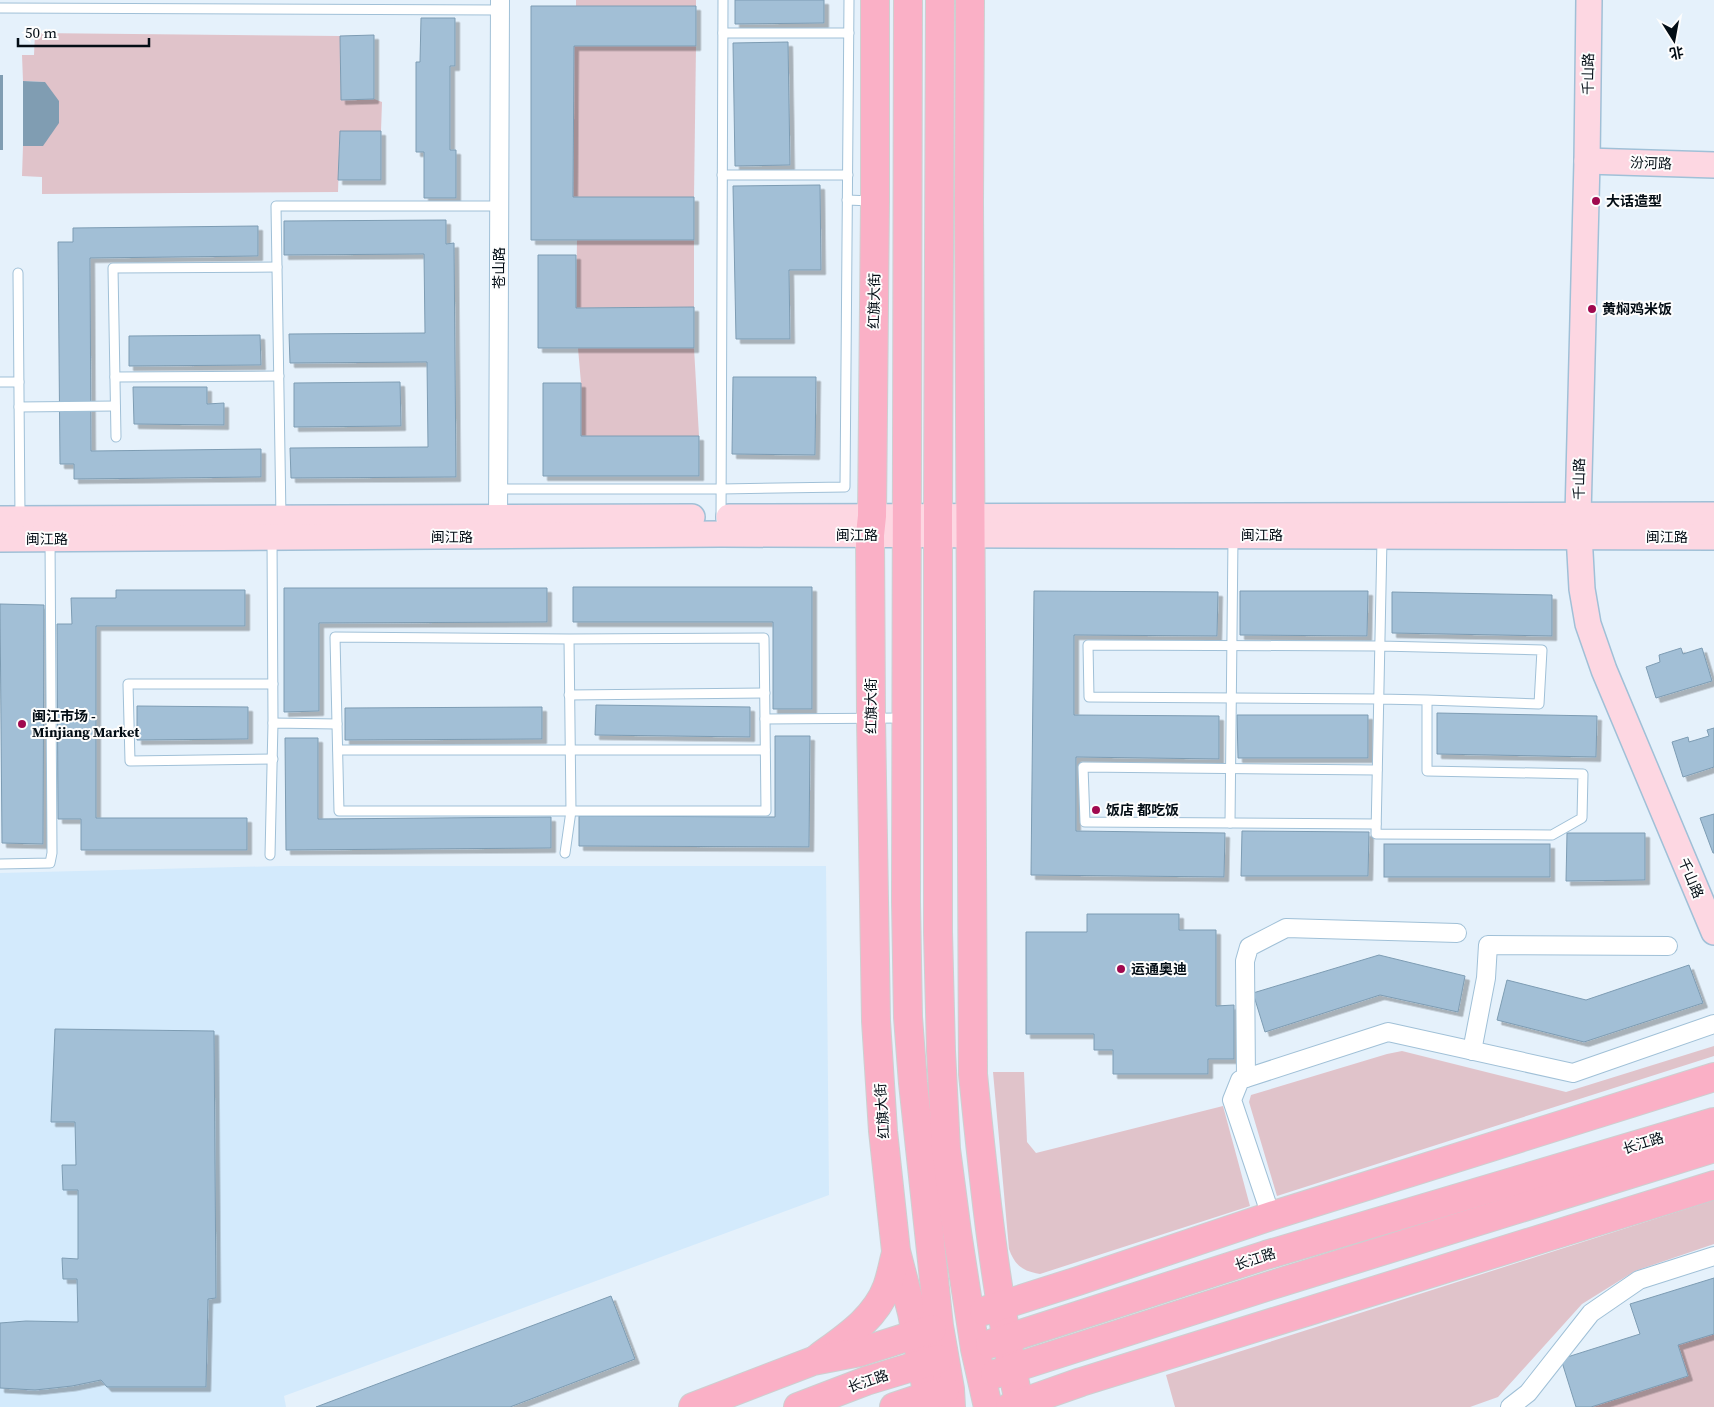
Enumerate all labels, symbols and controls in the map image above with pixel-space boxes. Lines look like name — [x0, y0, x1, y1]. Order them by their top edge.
scale bar — [18, 15, 149, 47]
north arrow — [1649, 15, 1699, 65]
text: 50 m — [25, 22, 57, 43]
text: 北 — [1668, 42, 1685, 64]
street label: 千山路 — [1578, 53, 1598, 95]
street label: 汾河路 — [1630, 152, 1672, 174]
place label: 大话造型 — [1606, 191, 1662, 211]
marker: 大话造型 — [1590, 195, 1602, 207]
street label: 苍山路 — [489, 247, 509, 289]
street label: 红旗大街 — [864, 273, 884, 329]
place label: 黄焖鸡米饭 — [1602, 299, 1672, 319]
marker: 黄焖鸡米饭 — [1586, 303, 1598, 315]
street label: 千山路 — [1569, 458, 1589, 500]
street label: 闽江路 — [836, 525, 878, 545]
street label: 闽江路 — [1241, 525, 1283, 545]
street label: 闽江路 — [431, 527, 473, 547]
street label: 闽江路 — [1646, 527, 1688, 547]
street label: 闽江路 — [26, 529, 68, 549]
street label: 红旗大街 — [861, 678, 881, 734]
place label: 闽江市场 - Minjiang Market — [32, 706, 140, 742]
marker: 闽江市场 - Minjiang Market — [16, 718, 28, 730]
place label: 饭店 都吃饭 — [1106, 800, 1179, 820]
marker: 饭店 都吃饭 — [1090, 804, 1102, 816]
street label: 千山路 — [1674, 855, 1708, 901]
place label: 运通奥迪 — [1131, 959, 1187, 979]
marker: 运通奥迪 — [1115, 963, 1127, 975]
street label: 红旗大街 — [870, 1082, 894, 1140]
street label: 长江路 — [1620, 1127, 1666, 1159]
street label: 长江路 — [1232, 1243, 1278, 1275]
street label: 长江路 — [845, 1365, 891, 1397]

